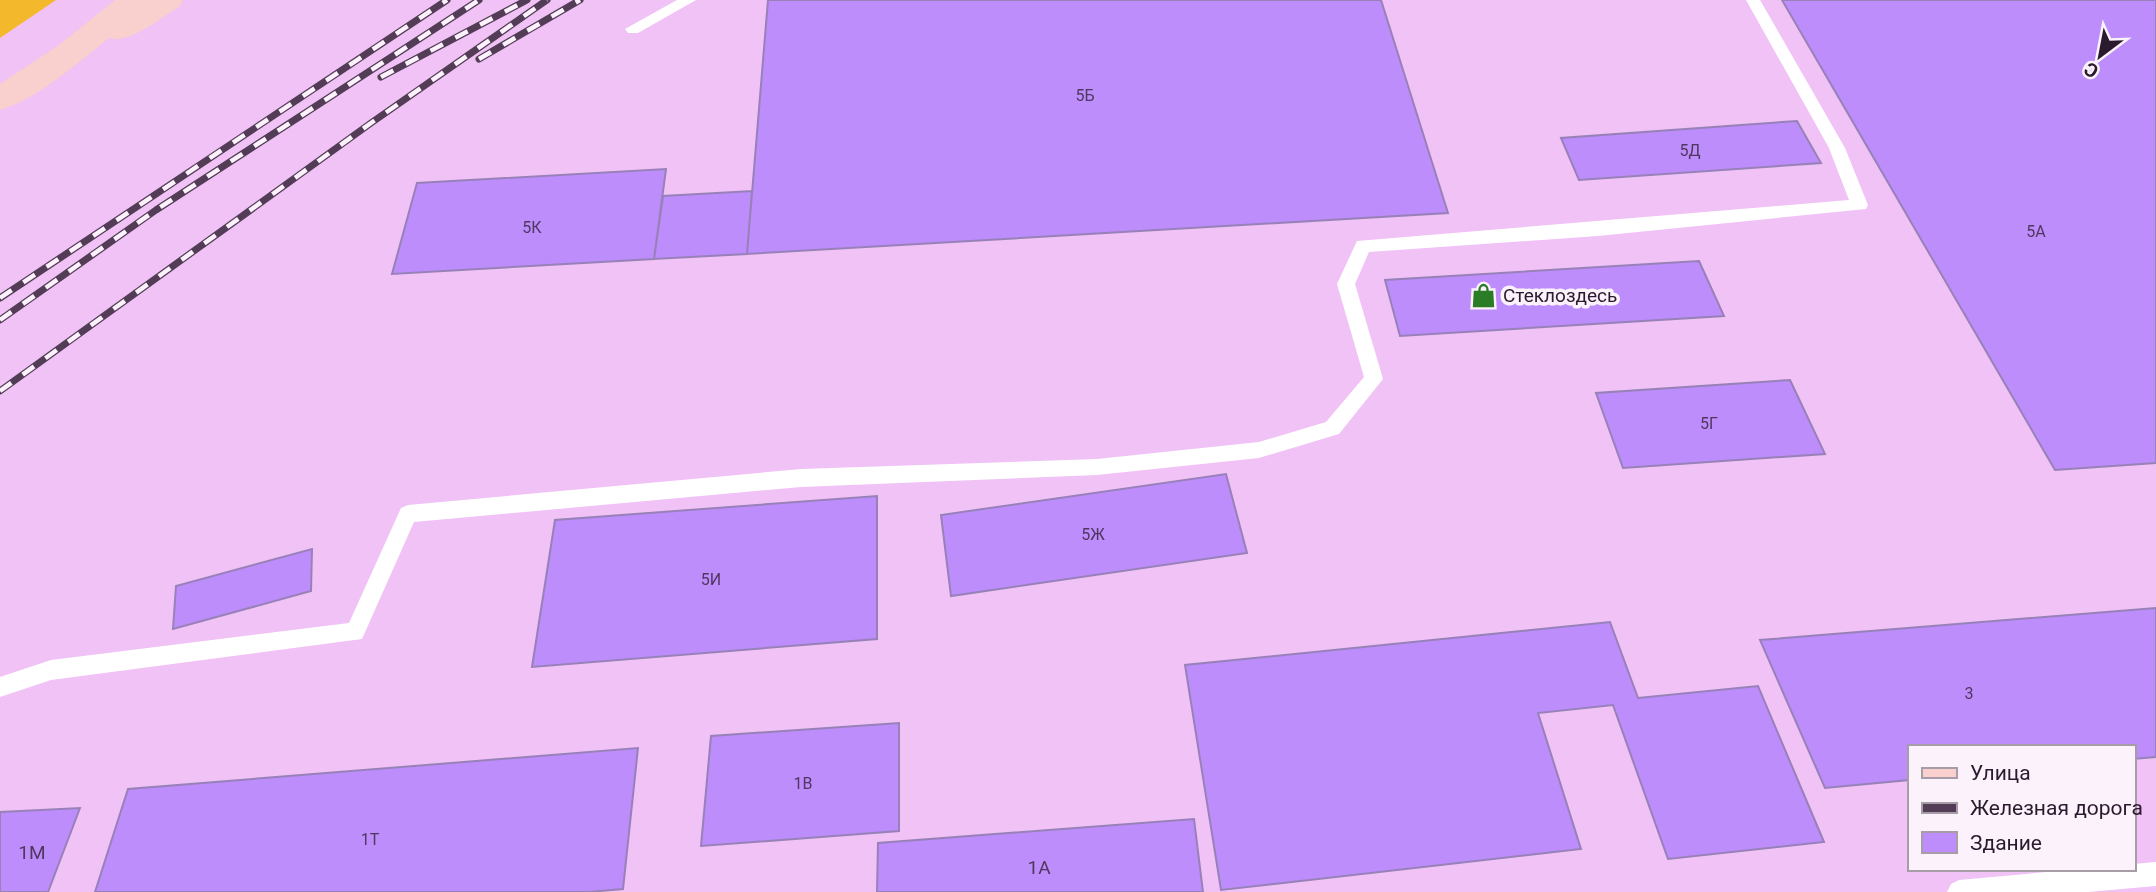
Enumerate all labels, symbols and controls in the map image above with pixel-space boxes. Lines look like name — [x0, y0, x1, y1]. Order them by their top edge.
north arrow — [2065, 21, 2135, 91]
text: С — [2080, 57, 2103, 83]
house number: 5Б — [1075, 86, 1095, 105]
house number: 5Д — [1679, 141, 1701, 160]
house number: 5К — [522, 218, 542, 237]
house number: 5А — [2026, 222, 2046, 241]
shop icon: Стеклоздесь — [1469, 281, 1497, 309]
place label: Стеклоздесь — [1503, 284, 1617, 307]
house number: 5Г — [1700, 414, 1718, 433]
house number: 5Ж — [1081, 525, 1105, 544]
house number: 5И — [701, 570, 721, 589]
house number: 3 — [1965, 684, 1974, 703]
legend — [1908, 745, 2135, 871]
text: Улица — [1970, 761, 2031, 785]
house number: 1В — [794, 774, 813, 793]
text: Железная дорога — [1970, 796, 2143, 820]
house number: 1Т — [361, 830, 380, 849]
text: Здание — [1970, 831, 2042, 855]
house number: 1М — [18, 841, 46, 864]
house number: 1А — [1027, 856, 1051, 879]

